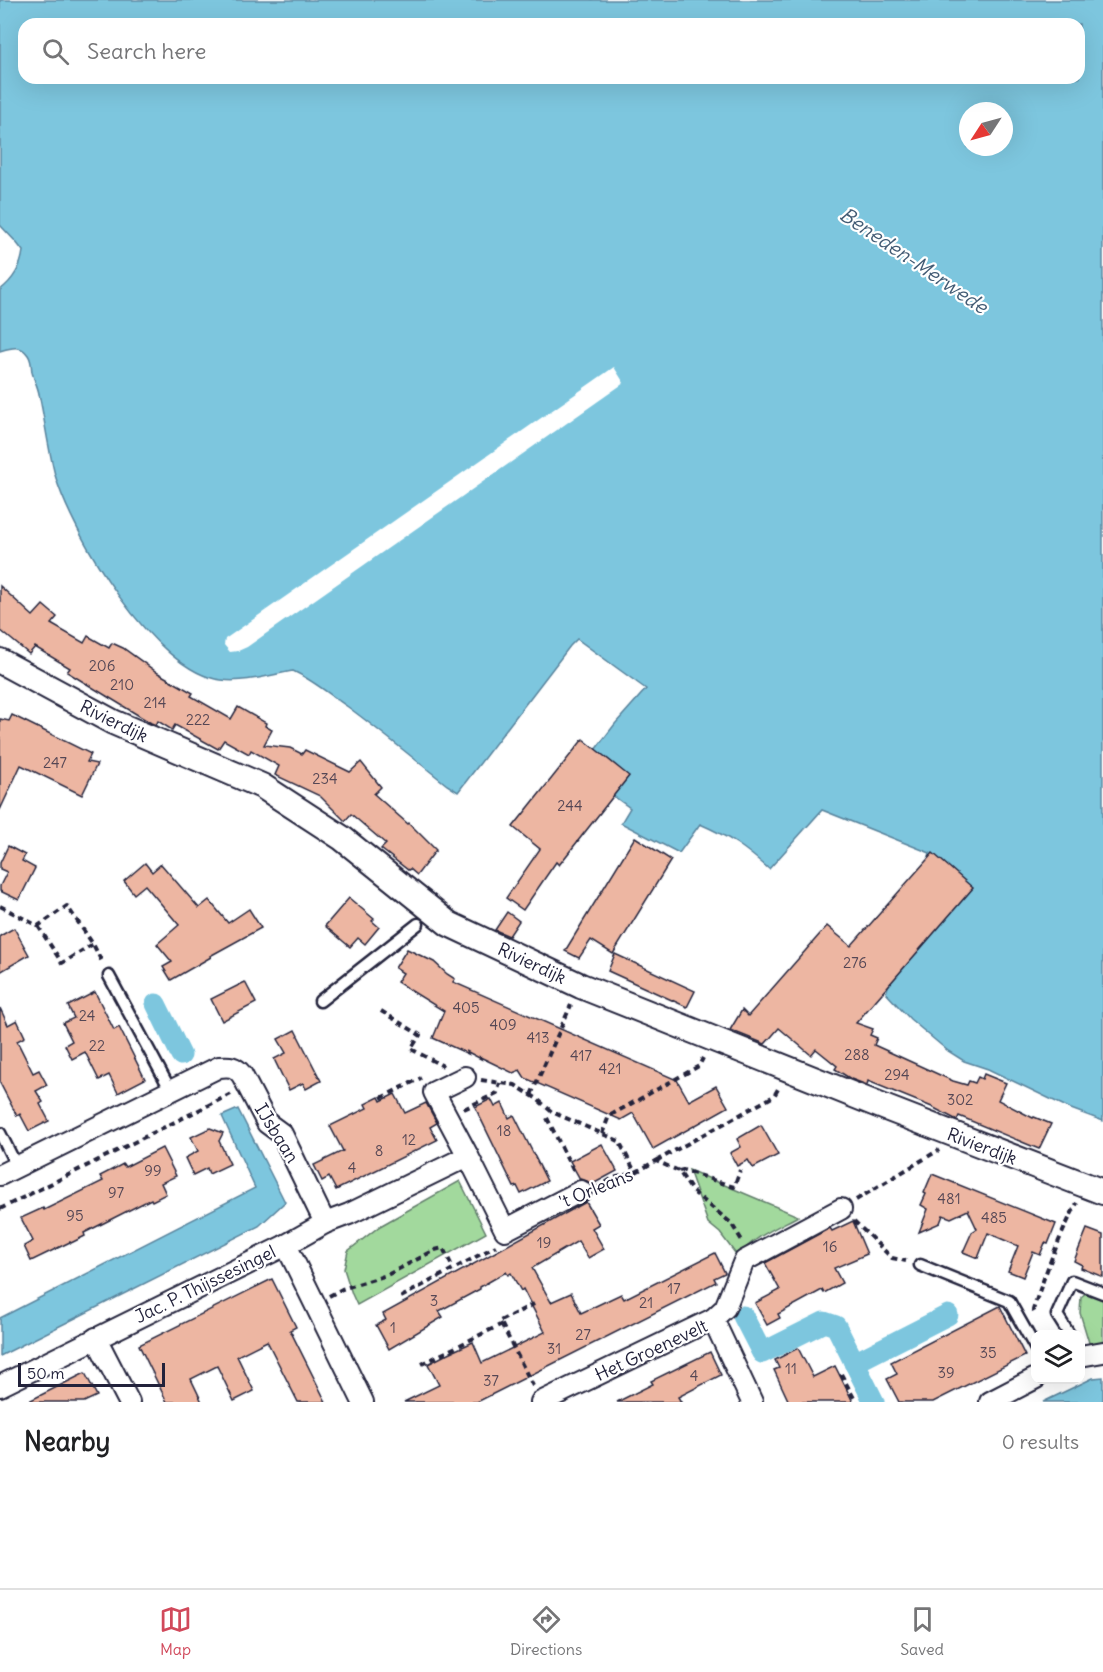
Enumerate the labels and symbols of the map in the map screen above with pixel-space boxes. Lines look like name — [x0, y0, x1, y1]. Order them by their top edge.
north arrow — [959, 102, 1013, 156]
water label: Beneden-Merwede — [835, 201, 994, 319]
house number: 206 — [89, 656, 115, 675]
house number: 210 — [110, 675, 134, 694]
house number: 214 — [144, 693, 167, 712]
street label: Rivierdijk — [76, 695, 152, 747]
house number: 222 — [186, 710, 210, 729]
house number: 247 — [43, 753, 67, 772]
house number: 234 — [312, 769, 338, 788]
house number: 244 — [557, 796, 583, 815]
street label: Rivierdijk — [494, 937, 570, 989]
house number: 276 — [843, 953, 867, 972]
house number: 405 — [452, 998, 480, 1017]
house number: 24 — [79, 1006, 96, 1025]
house number: 409 — [489, 1015, 517, 1034]
house number: 413 — [527, 1028, 550, 1047]
house number: 22 — [89, 1036, 105, 1055]
house number: 288 — [844, 1045, 870, 1064]
house number: 417 — [570, 1046, 592, 1065]
house number: 421 — [599, 1059, 621, 1078]
house number: 294 — [884, 1065, 910, 1084]
house number: 302 — [947, 1090, 973, 1109]
street label: IJsbaan — [250, 1099, 304, 1167]
house number: 18 — [497, 1121, 511, 1140]
street label: Rivierdijk — [944, 1122, 1020, 1170]
house number: 12 — [402, 1130, 416, 1149]
house number: 8 — [375, 1141, 383, 1160]
house number: 4 — [348, 1158, 357, 1177]
house number: 99 — [144, 1161, 162, 1180]
street label: 't Orleans — [556, 1163, 636, 1213]
house number: 97 — [108, 1183, 124, 1202]
house number: 481 — [937, 1189, 961, 1208]
house number: 95 — [66, 1206, 84, 1225]
house number: 485 — [981, 1208, 1007, 1227]
house number: 19 — [537, 1233, 551, 1252]
house number: 16 — [823, 1237, 837, 1256]
street label: Jac. P. Thijssesingel — [131, 1240, 279, 1328]
house number: 17 — [667, 1279, 681, 1298]
house number: 3 — [430, 1291, 438, 1310]
house number: 21 — [639, 1293, 653, 1312]
street label: Het Groenevelt — [591, 1314, 711, 1386]
house number: 1 — [390, 1318, 396, 1337]
house number: 27 — [575, 1325, 591, 1344]
house number: 31 — [547, 1339, 561, 1358]
house number: 35 — [979, 1343, 997, 1362]
house number: 11 — [785, 1359, 797, 1378]
scale bar — [18, 1360, 165, 1388]
house number: 39 — [937, 1363, 955, 1382]
house number: 4 — [690, 1366, 699, 1385]
house number: 37 — [483, 1371, 499, 1390]

